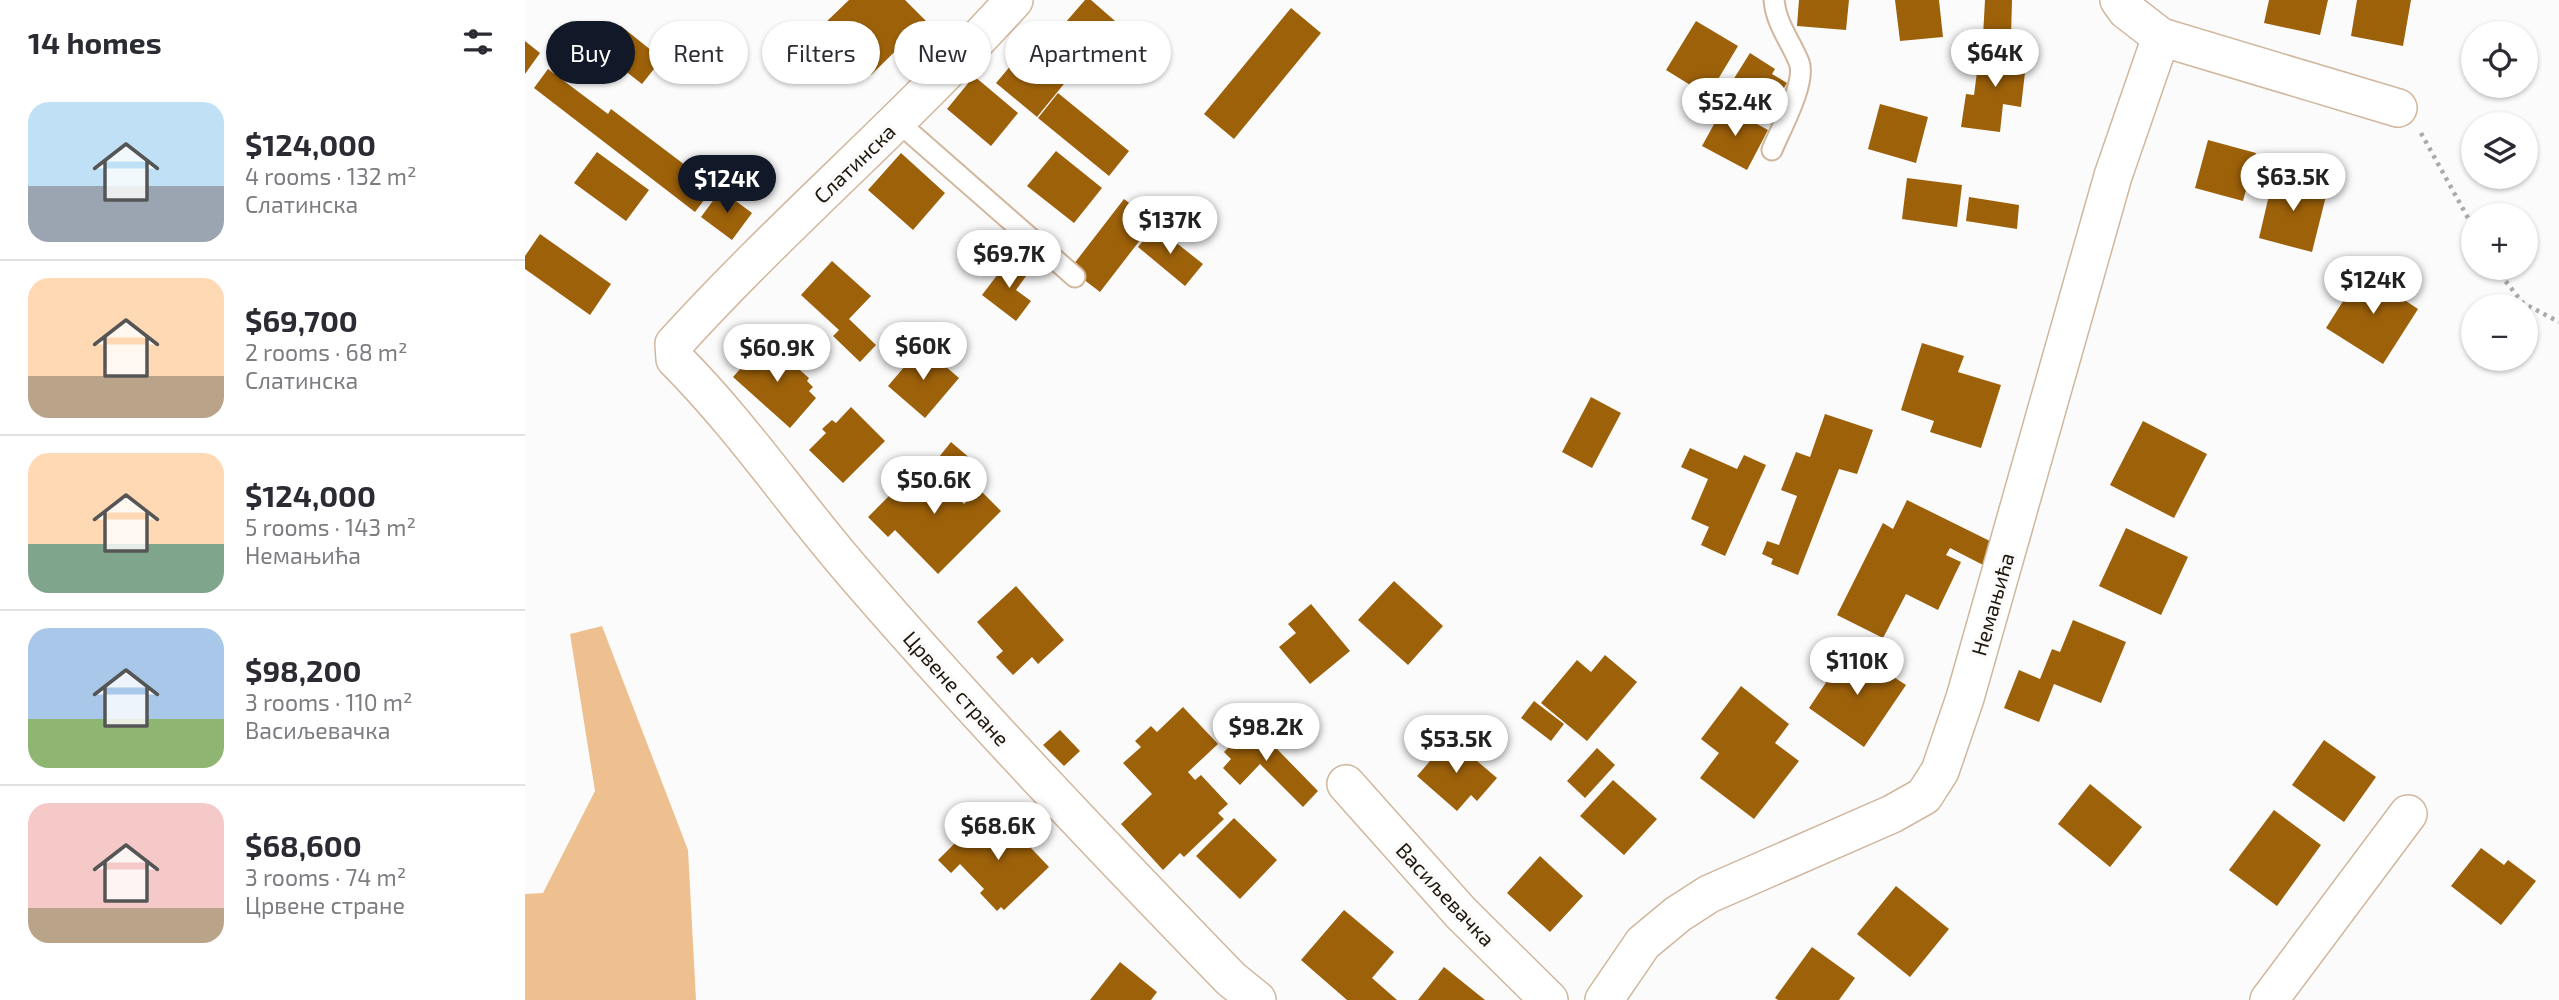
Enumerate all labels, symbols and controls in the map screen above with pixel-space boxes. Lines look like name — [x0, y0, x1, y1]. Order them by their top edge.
chip: Buy — [546, 21, 635, 84]
chip: Rent — [649, 21, 748, 84]
chip: Filters — [762, 21, 880, 84]
chip: New — [894, 21, 991, 84]
chip: Apartment — [1005, 21, 1171, 84]
map controls — [2461, 21, 2538, 371]
button: locate — [2461, 21, 2538, 98]
icon: filters — [459, 23, 497, 61]
text: 14 homes — [28, 24, 162, 60]
pin: $64K — [1954, 29, 2036, 89]
text: $64K — [1967, 38, 2023, 66]
pin: $52.4K — [1678, 78, 1792, 138]
text: $52.4K — [1698, 87, 1772, 115]
button: layers — [2461, 112, 2538, 189]
street label: Слатинска — [808, 118, 900, 208]
text: $124,000 — [245, 126, 376, 162]
icon: home — [84, 130, 168, 214]
pin: $63.5K — [2236, 154, 2350, 213]
pin: $124K — [678, 156, 776, 215]
text: 4 rooms · 132 m² — [245, 162, 417, 190]
text: $63.5K — [2257, 162, 2329, 190]
text: $124K — [694, 164, 760, 192]
text: Слатинска — [245, 190, 358, 218]
pin: $137K — [1121, 196, 1219, 256]
button: + — [2461, 203, 2538, 280]
text: $137K — [1138, 205, 1202, 233]
pin: $69.7K — [952, 230, 1066, 290]
text: $69.7K — [973, 239, 1045, 267]
pin: $124K — [2324, 256, 2422, 316]
text: $124K — [2340, 265, 2406, 293]
button: − — [2461, 294, 2538, 371]
text: $69,700 — [245, 302, 358, 338]
icon: home — [84, 306, 168, 390]
pin: $60K — [882, 322, 964, 382]
pin: $60.9K — [720, 324, 834, 384]
text: $60K — [895, 331, 951, 359]
text: $60.9K — [739, 333, 815, 361]
text: 2 rooms · 68 m² — [245, 338, 408, 366]
text: Слатинска — [245, 366, 358, 394]
pin: $50.6K — [877, 456, 991, 516]
text: $50.6K — [897, 465, 971, 493]
text: $124,000 — [245, 477, 376, 513]
icon: home — [84, 481, 168, 565]
text: 5 rooms · 143 m² — [245, 513, 416, 541]
text: Немањића — [245, 541, 361, 569]
street label: Немањића — [1965, 550, 2019, 658]
street label: Црвене стране — [899, 625, 1015, 751]
pin: $110K — [1808, 638, 1906, 697]
text: $110K — [1826, 646, 1888, 674]
text: $98,200 — [245, 652, 361, 688]
icon: home — [84, 656, 168, 740]
text: 3 rooms · 110 m² — [245, 688, 412, 716]
pin: $98.2K — [1209, 704, 1323, 763]
text: $98.2K — [1229, 712, 1303, 740]
text: Васиљевачка — [245, 716, 390, 744]
pin: $53.5K — [1399, 716, 1513, 775]
text: $53.5K — [1420, 724, 1492, 752]
pin: $68.6K — [941, 802, 1055, 862]
text: $68.6K — [960, 811, 1036, 839]
text: $68,600 — [245, 827, 362, 863]
icon: home — [84, 831, 168, 915]
street label: Васиљевачка — [1392, 837, 1500, 951]
text: 3 rooms · 74 m² — [245, 863, 406, 891]
text: Црвене стране — [245, 891, 405, 919]

